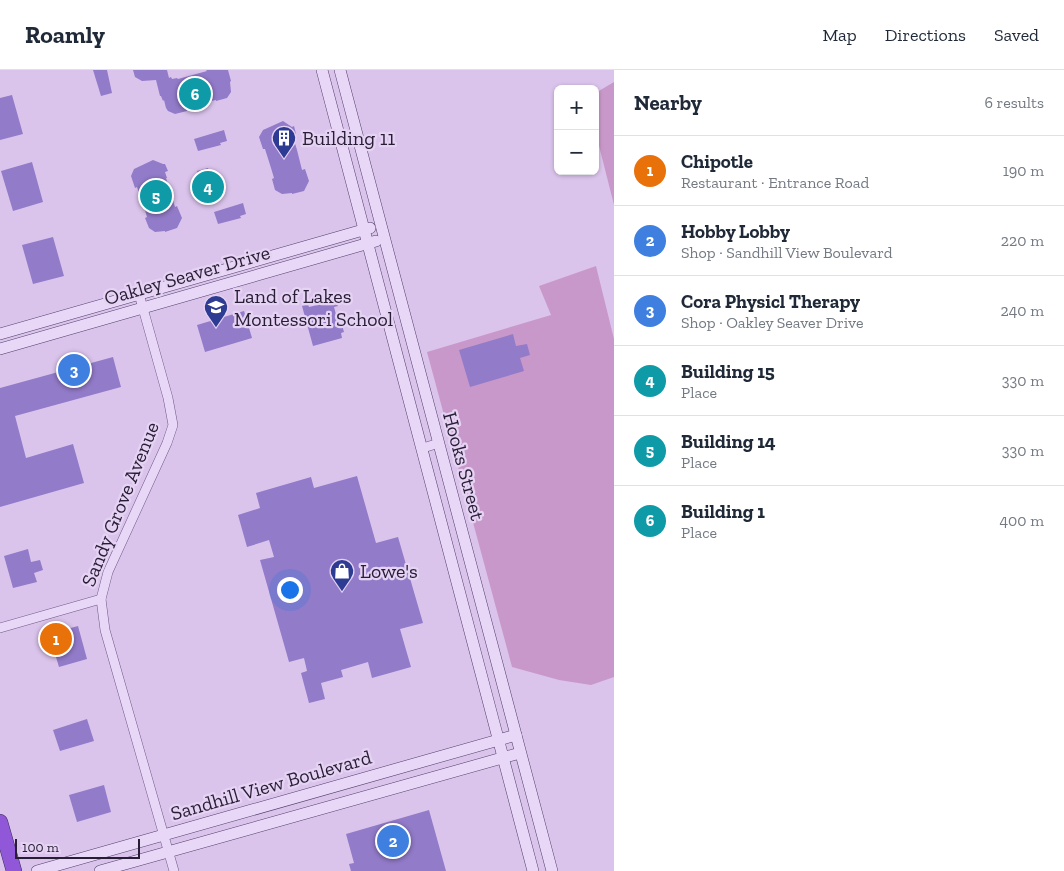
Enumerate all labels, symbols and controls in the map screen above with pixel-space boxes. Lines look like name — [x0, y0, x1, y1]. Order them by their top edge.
text: Roamly — [25, 20, 105, 49]
text: Map — [822, 24, 857, 46]
text: Directions — [885, 24, 966, 46]
text: Saved — [994, 24, 1039, 46]
pin: 6 — [179, 75, 211, 113]
map controls — [554, 85, 599, 175]
button: + — [554, 85, 599, 130]
text: Nearby — [634, 90, 702, 115]
text: 6 results — [984, 93, 1044, 112]
building icon: Building 11 — [271, 125, 297, 159]
place label: Building 11 — [302, 126, 395, 150]
button: − — [554, 130, 599, 175]
text: Chipotle — [681, 150, 753, 173]
text: 1 — [647, 161, 653, 180]
text: 190 m — [1003, 161, 1044, 180]
pin: 4 — [192, 168, 224, 206]
text: Restaurant · Entrance Road — [681, 173, 869, 192]
pin: 5 — [140, 177, 172, 215]
text: Hobby Lobby — [681, 220, 790, 243]
text: 2 — [646, 231, 654, 250]
text: 220 m — [1001, 231, 1044, 250]
street label: Oakley Seaver Drive — [101, 240, 273, 310]
text: Shop · Sandhill View Boulevard — [681, 243, 893, 262]
place label: Land of Lakes Montessori School — [234, 284, 393, 331]
text: Cora Physicl Therapy — [681, 290, 860, 313]
school or university icon: Land of Lakes Montessori School — [203, 294, 229, 328]
text: 3 — [646, 301, 654, 320]
text: 240 m — [1000, 301, 1044, 320]
text: Shop · Oakley Seaver Drive — [681, 313, 863, 332]
pin: 3 — [58, 351, 90, 389]
text: Building 15 — [681, 360, 775, 383]
text: 4 — [645, 371, 655, 390]
text: 330 m — [1002, 371, 1044, 390]
text: Place — [681, 383, 717, 402]
street label: Hooks Street — [438, 409, 490, 524]
street label: Sandy Grove Avenue — [76, 418, 164, 590]
text: Building 14 — [681, 430, 776, 453]
text: 5 — [646, 441, 654, 460]
text: 330 m — [1002, 441, 1044, 460]
text: Place — [681, 453, 717, 472]
text: Building 1 — [681, 500, 765, 523]
text: 6 — [646, 511, 654, 530]
text: 400 m — [1000, 511, 1044, 530]
text: Place — [681, 523, 717, 542]
shop icon: Lowe's — [329, 558, 355, 592]
place label: Lowe's — [360, 559, 418, 583]
your location — [277, 577, 303, 603]
pin: 1 — [40, 620, 72, 658]
street label: Sandhill View Boulevard — [168, 745, 374, 825]
pin: 2 — [377, 822, 409, 860]
scale bar — [15, 836, 140, 859]
text: 100 m — [22, 839, 59, 856]

